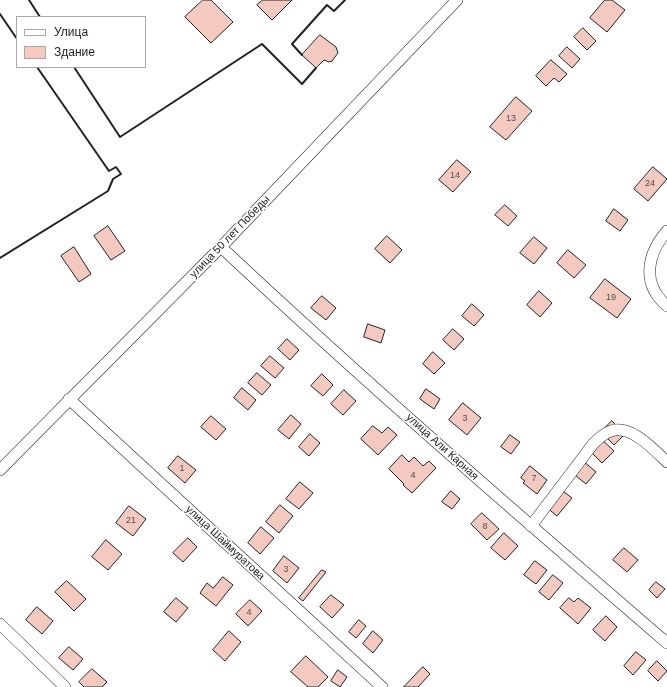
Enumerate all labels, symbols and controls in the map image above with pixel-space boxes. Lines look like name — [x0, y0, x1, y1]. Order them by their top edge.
legend — [16, 16, 146, 68]
text: Улица — [54, 25, 88, 39]
text: Здание — [54, 45, 95, 59]
house number: 13 — [506, 114, 516, 124]
house number: 14 — [450, 171, 460, 181]
house number: 24 — [645, 179, 655, 189]
street label: улица 50 лет Победы — [187, 193, 273, 281]
house number: 19 — [606, 293, 616, 303]
street label: улица Али Карная — [403, 411, 481, 483]
house number: 3 — [462, 414, 468, 424]
house number: 1 — [179, 464, 185, 474]
house number: 4 — [410, 471, 416, 481]
house number: 7 — [531, 474, 537, 484]
street label: улица Шаймуратова — [183, 503, 267, 583]
house number: 21 — [126, 516, 136, 526]
house number: 8 — [482, 522, 488, 532]
house number: 3 — [283, 565, 289, 575]
house number: 4 — [246, 608, 252, 618]

